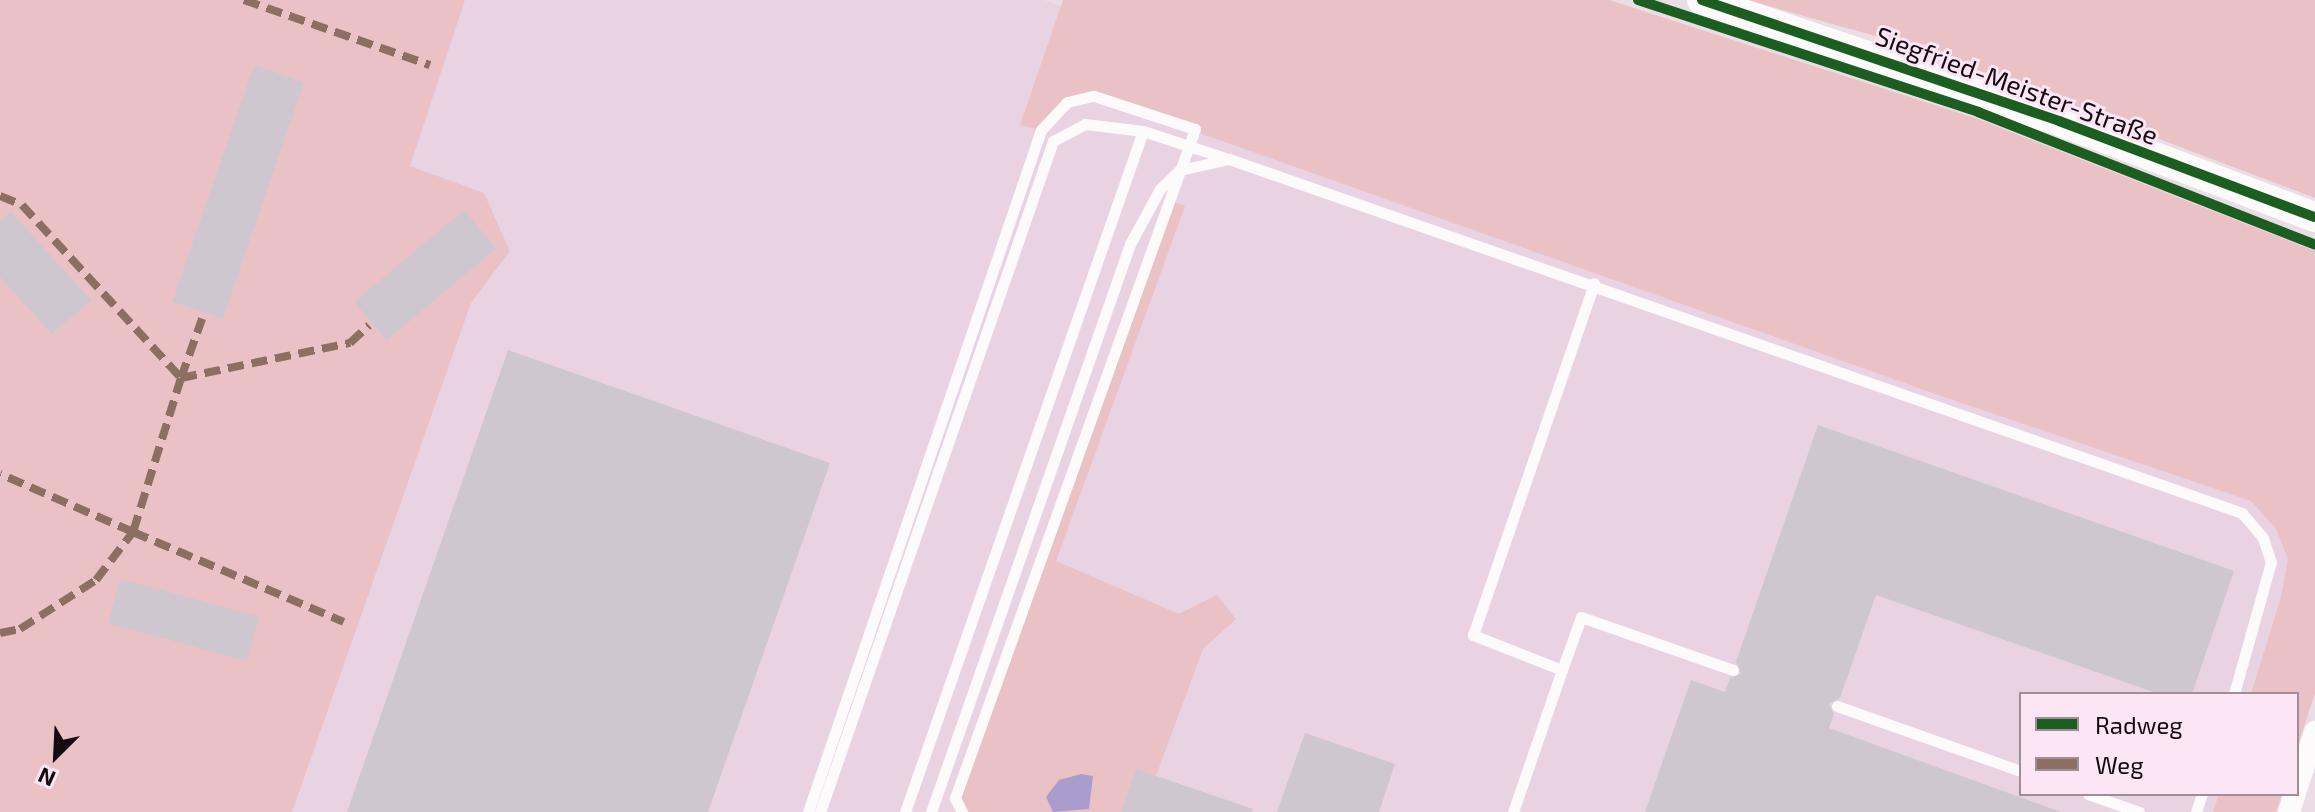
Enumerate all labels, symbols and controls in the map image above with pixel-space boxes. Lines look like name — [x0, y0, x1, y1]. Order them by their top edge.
street label: Siegfried-Meister-Straße — [1872, 19, 2162, 151]
legend — [2019, 692, 2299, 796]
text: Radweg — [2095, 710, 2183, 739]
north arrow — [16, 716, 96, 796]
text: Weg — [2095, 750, 2144, 779]
text: N — [34, 763, 59, 793]

